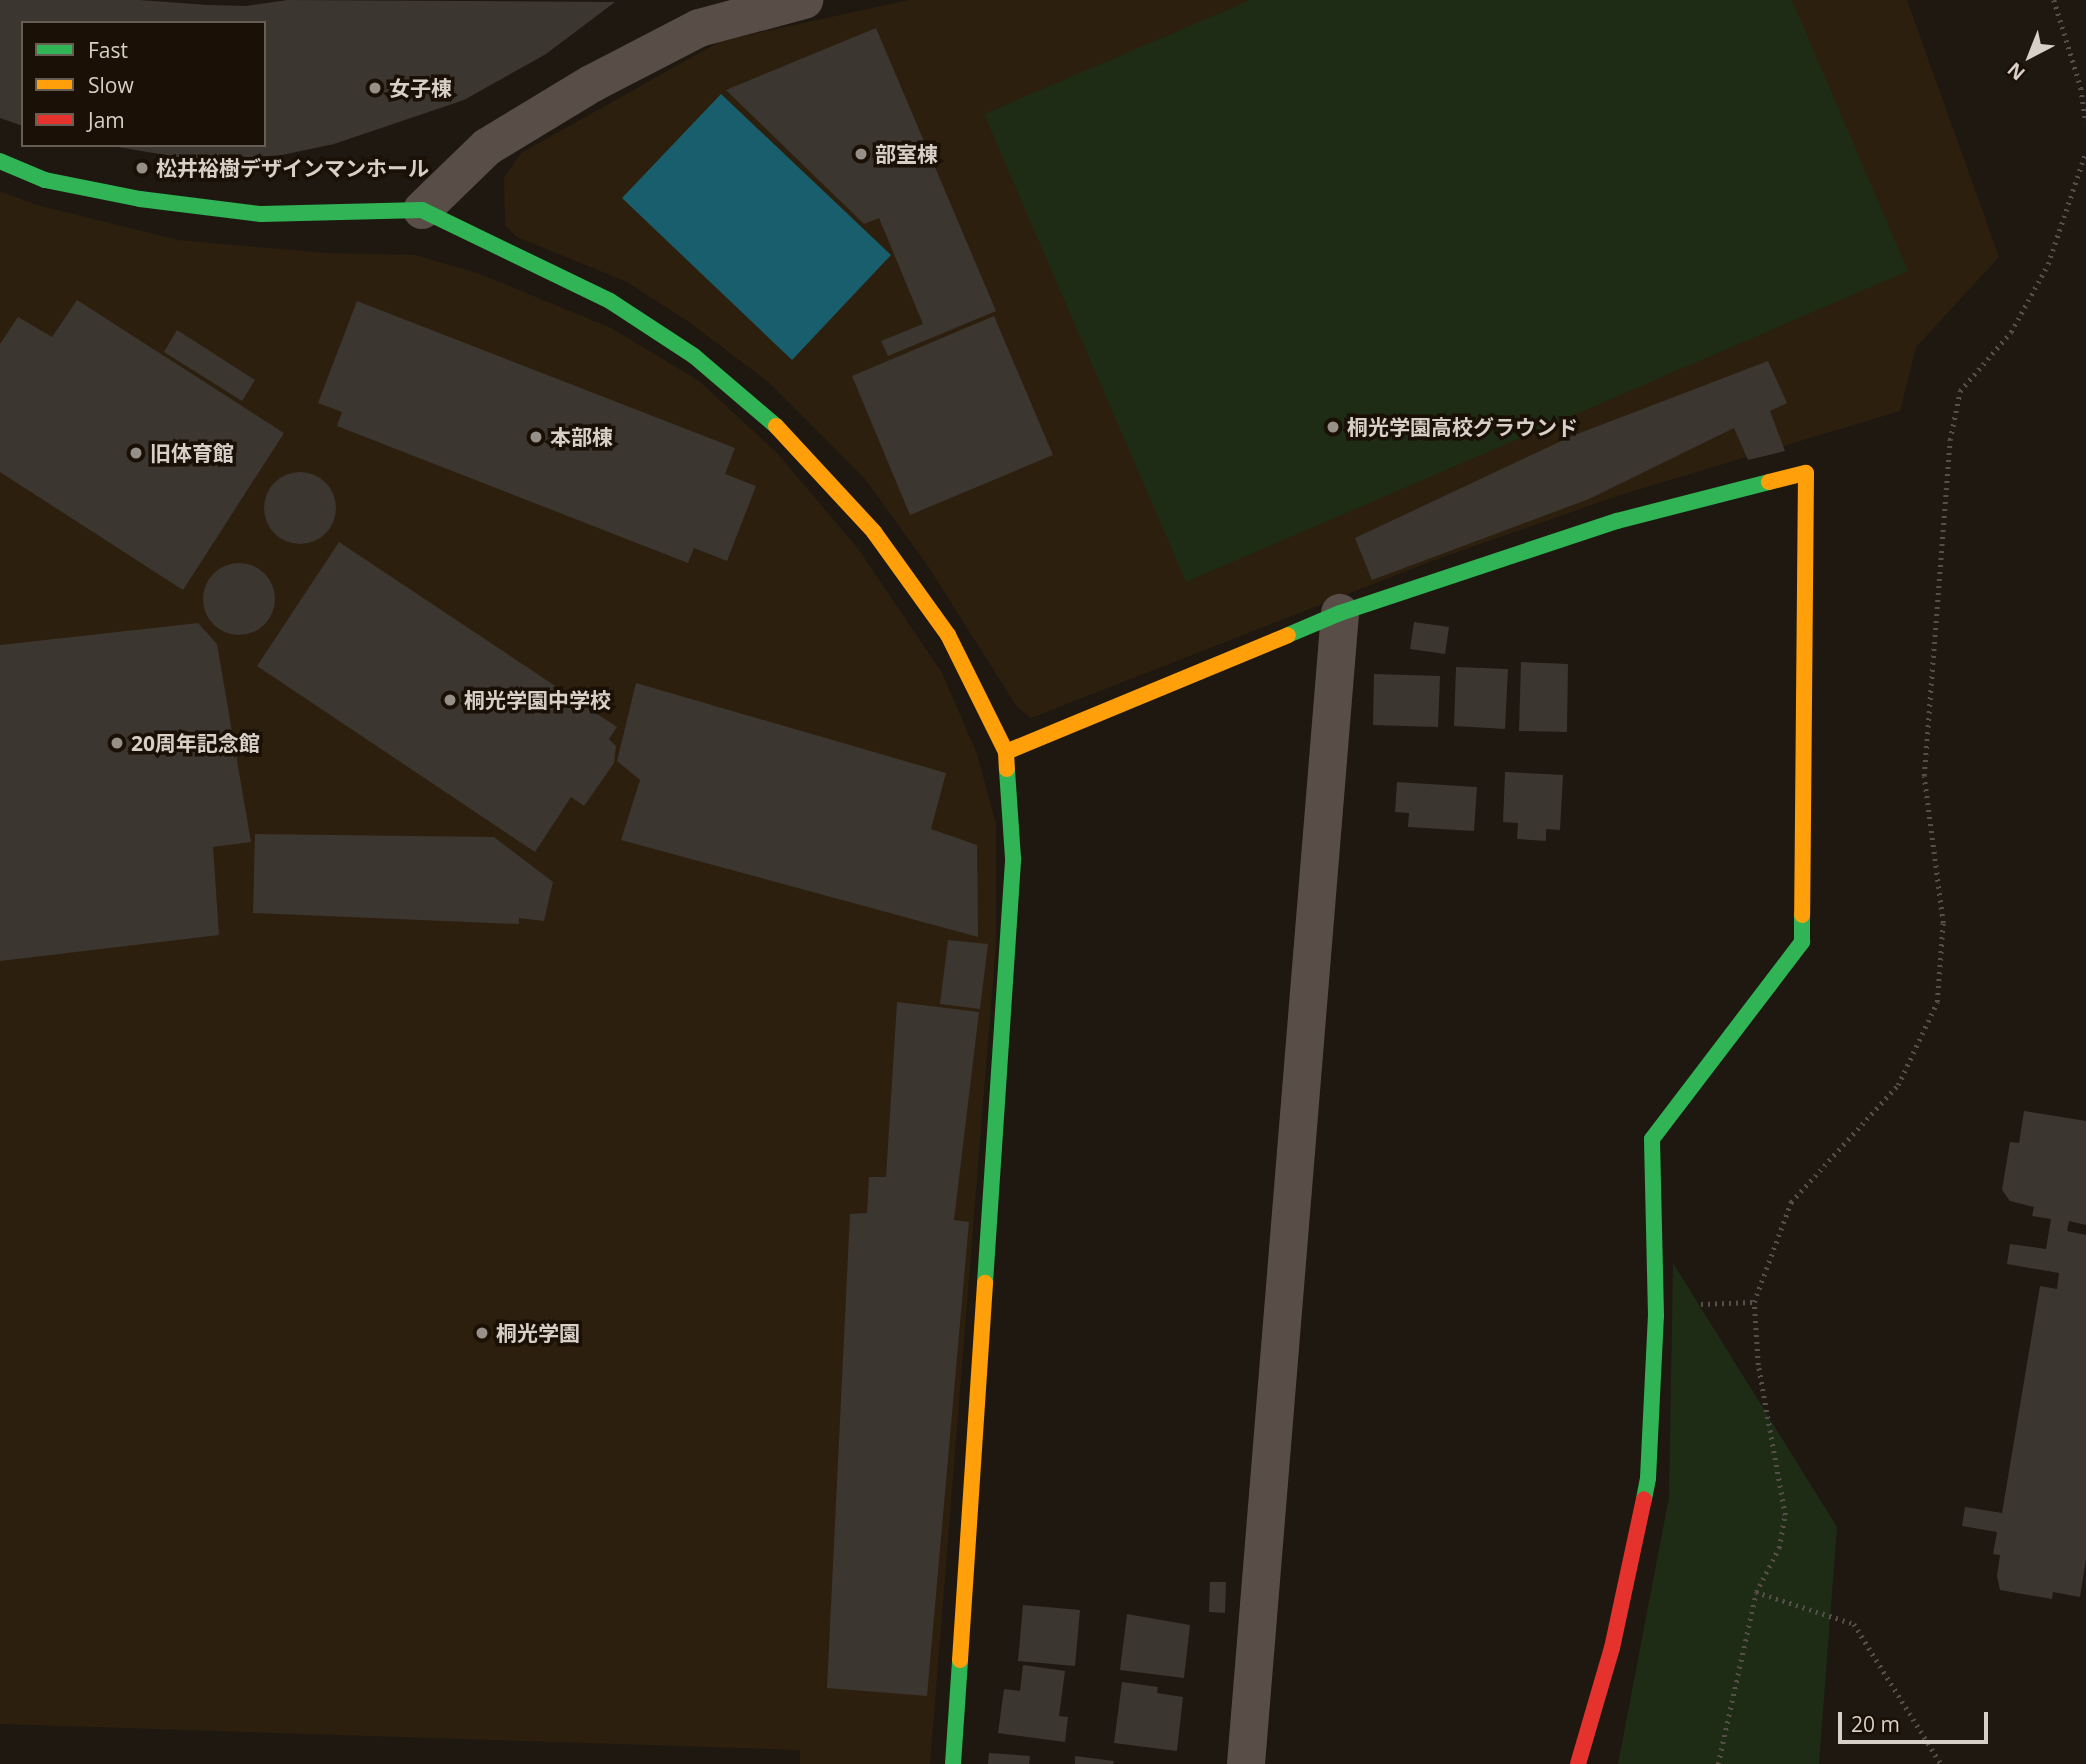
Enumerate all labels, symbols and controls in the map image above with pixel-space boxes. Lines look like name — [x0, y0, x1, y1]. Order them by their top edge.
legend — [21, 21, 266, 147]
north arrow — [1995, 21, 2065, 91]
text: Fast — [88, 36, 128, 64]
text: N — [2002, 57, 2030, 86]
text: Slow — [88, 71, 134, 99]
place label: 女子棟 — [389, 75, 452, 101]
marker: 女子棟 — [367, 80, 383, 96]
text: Jam — [88, 106, 125, 134]
place label: 部室棟 — [875, 141, 938, 167]
marker: 部室棟 — [853, 146, 869, 162]
place label: 松井裕樹デザインマンホール — [156, 155, 429, 181]
marker: 松井裕樹デザインマンホール — [134, 160, 150, 176]
place label: 桐光学園高校グラウンド — [1347, 414, 1578, 440]
marker: 桐光学園高校グラウンド — [1325, 419, 1341, 435]
place label: 本部棟 — [550, 424, 613, 450]
marker: 本部棟 — [528, 429, 544, 445]
place label: 旧体育館 — [150, 440, 234, 466]
marker: 旧体育館 — [128, 445, 144, 461]
place label: 桐光学園中学校 — [464, 687, 611, 713]
marker: 桐光学園中学校 — [442, 692, 458, 708]
place label: 20周年記念館 — [131, 730, 260, 756]
marker: 20周年記念館 — [109, 735, 125, 751]
place label: 桐光学園 — [496, 1320, 580, 1346]
marker: 桐光学園 — [474, 1325, 490, 1341]
scale bar — [1841, 1698, 1992, 1742]
text: 20 m — [1851, 1710, 1900, 1738]

